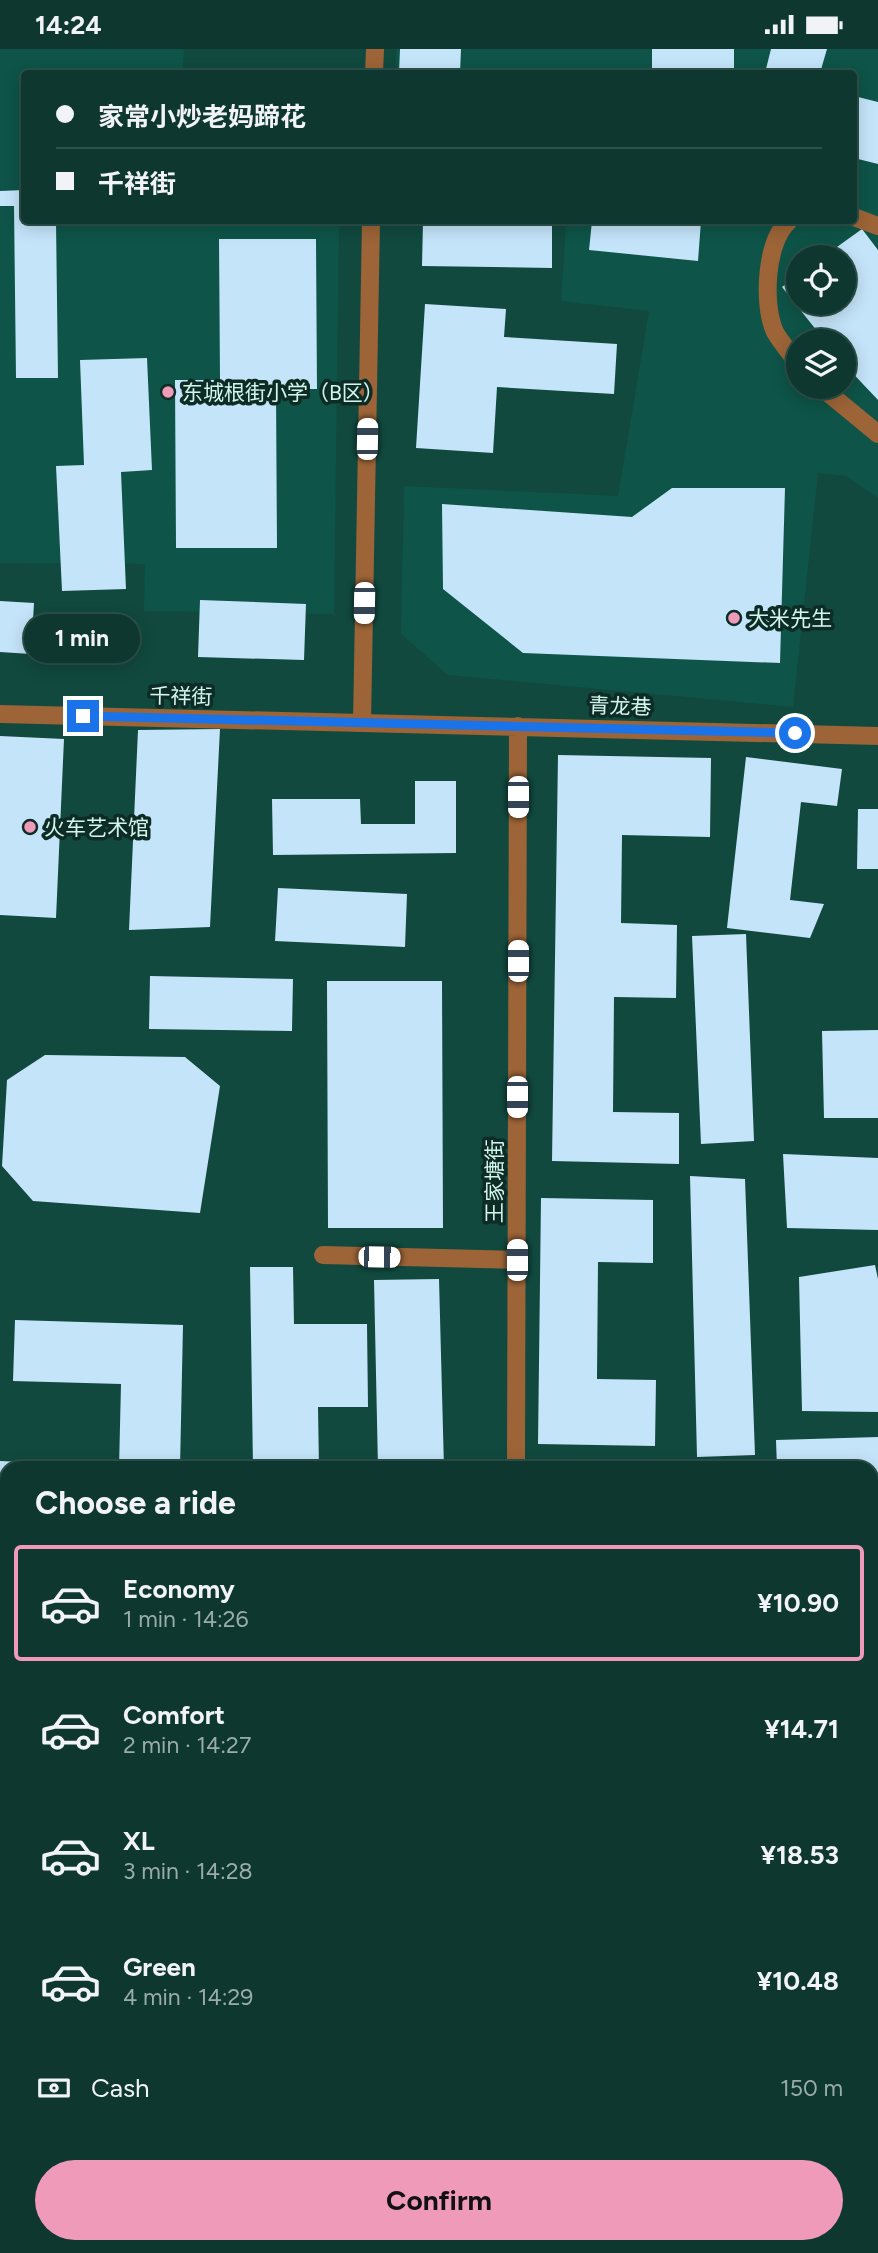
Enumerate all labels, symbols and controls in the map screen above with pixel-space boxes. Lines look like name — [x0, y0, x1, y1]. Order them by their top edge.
text: 14:24 — [35, 9, 102, 41]
text: 家常小炒老妈蹄花 — [98, 101, 306, 133]
text: 千祥街 — [98, 168, 176, 200]
map controls — [786, 245, 856, 399]
button: locate — [786, 245, 856, 315]
button: layers — [786, 329, 856, 399]
place label: 东城根街小学（B区） — [182, 380, 384, 405]
marker: 东城根街小学（B区） — [160, 384, 176, 400]
car — [357, 418, 378, 460]
car — [354, 582, 375, 624]
place label: 大米先生 — [748, 606, 832, 631]
marker: 大米先生 — [726, 610, 742, 626]
callout: 1 min — [25, 615, 141, 663]
text: 1 min — [55, 624, 109, 652]
street label: 千祥街 — [149, 683, 213, 709]
street label: 青龙巷 — [588, 692, 652, 720]
route end — [67, 700, 99, 732]
route start — [779, 717, 811, 749]
car — [508, 776, 529, 818]
place label: 火车艺术馆 — [44, 815, 149, 840]
marker: 火车艺术馆 — [22, 819, 38, 835]
car — [508, 940, 529, 982]
car — [507, 1076, 528, 1118]
street label: 王家塘街 — [482, 1139, 507, 1223]
car — [507, 1239, 528, 1281]
car — [358, 1246, 401, 1268]
text: Choose a ride — [35, 1484, 236, 1522]
icon: car — [39, 1572, 102, 1635]
text: Economy — [123, 1573, 235, 1605]
text: ¥10.90 — [757, 1587, 839, 1619]
text: 1 min · 14:26 — [123, 1605, 249, 1633]
icon: car — [39, 1698, 102, 1761]
text: Comfort — [123, 1699, 225, 1731]
text: ¥14.71 — [764, 1713, 839, 1745]
text: 2 min · 14:27 — [123, 1731, 251, 1759]
icon: car — [39, 1824, 102, 1887]
text: XL — [123, 1825, 155, 1857]
text: ¥18.53 — [761, 1839, 839, 1871]
text: 3 min · 14:28 — [123, 1857, 253, 1885]
icon: car — [39, 1950, 102, 2013]
text: Green — [123, 1951, 196, 1983]
text: ¥10.48 — [757, 1965, 839, 1997]
text: 4 min · 14:29 — [123, 1983, 253, 2011]
icon: cash — [35, 2069, 73, 2107]
text: Cash — [91, 2072, 150, 2104]
text: 150 m — [780, 2074, 843, 2102]
button: Confirm — [35, 2160, 843, 2240]

